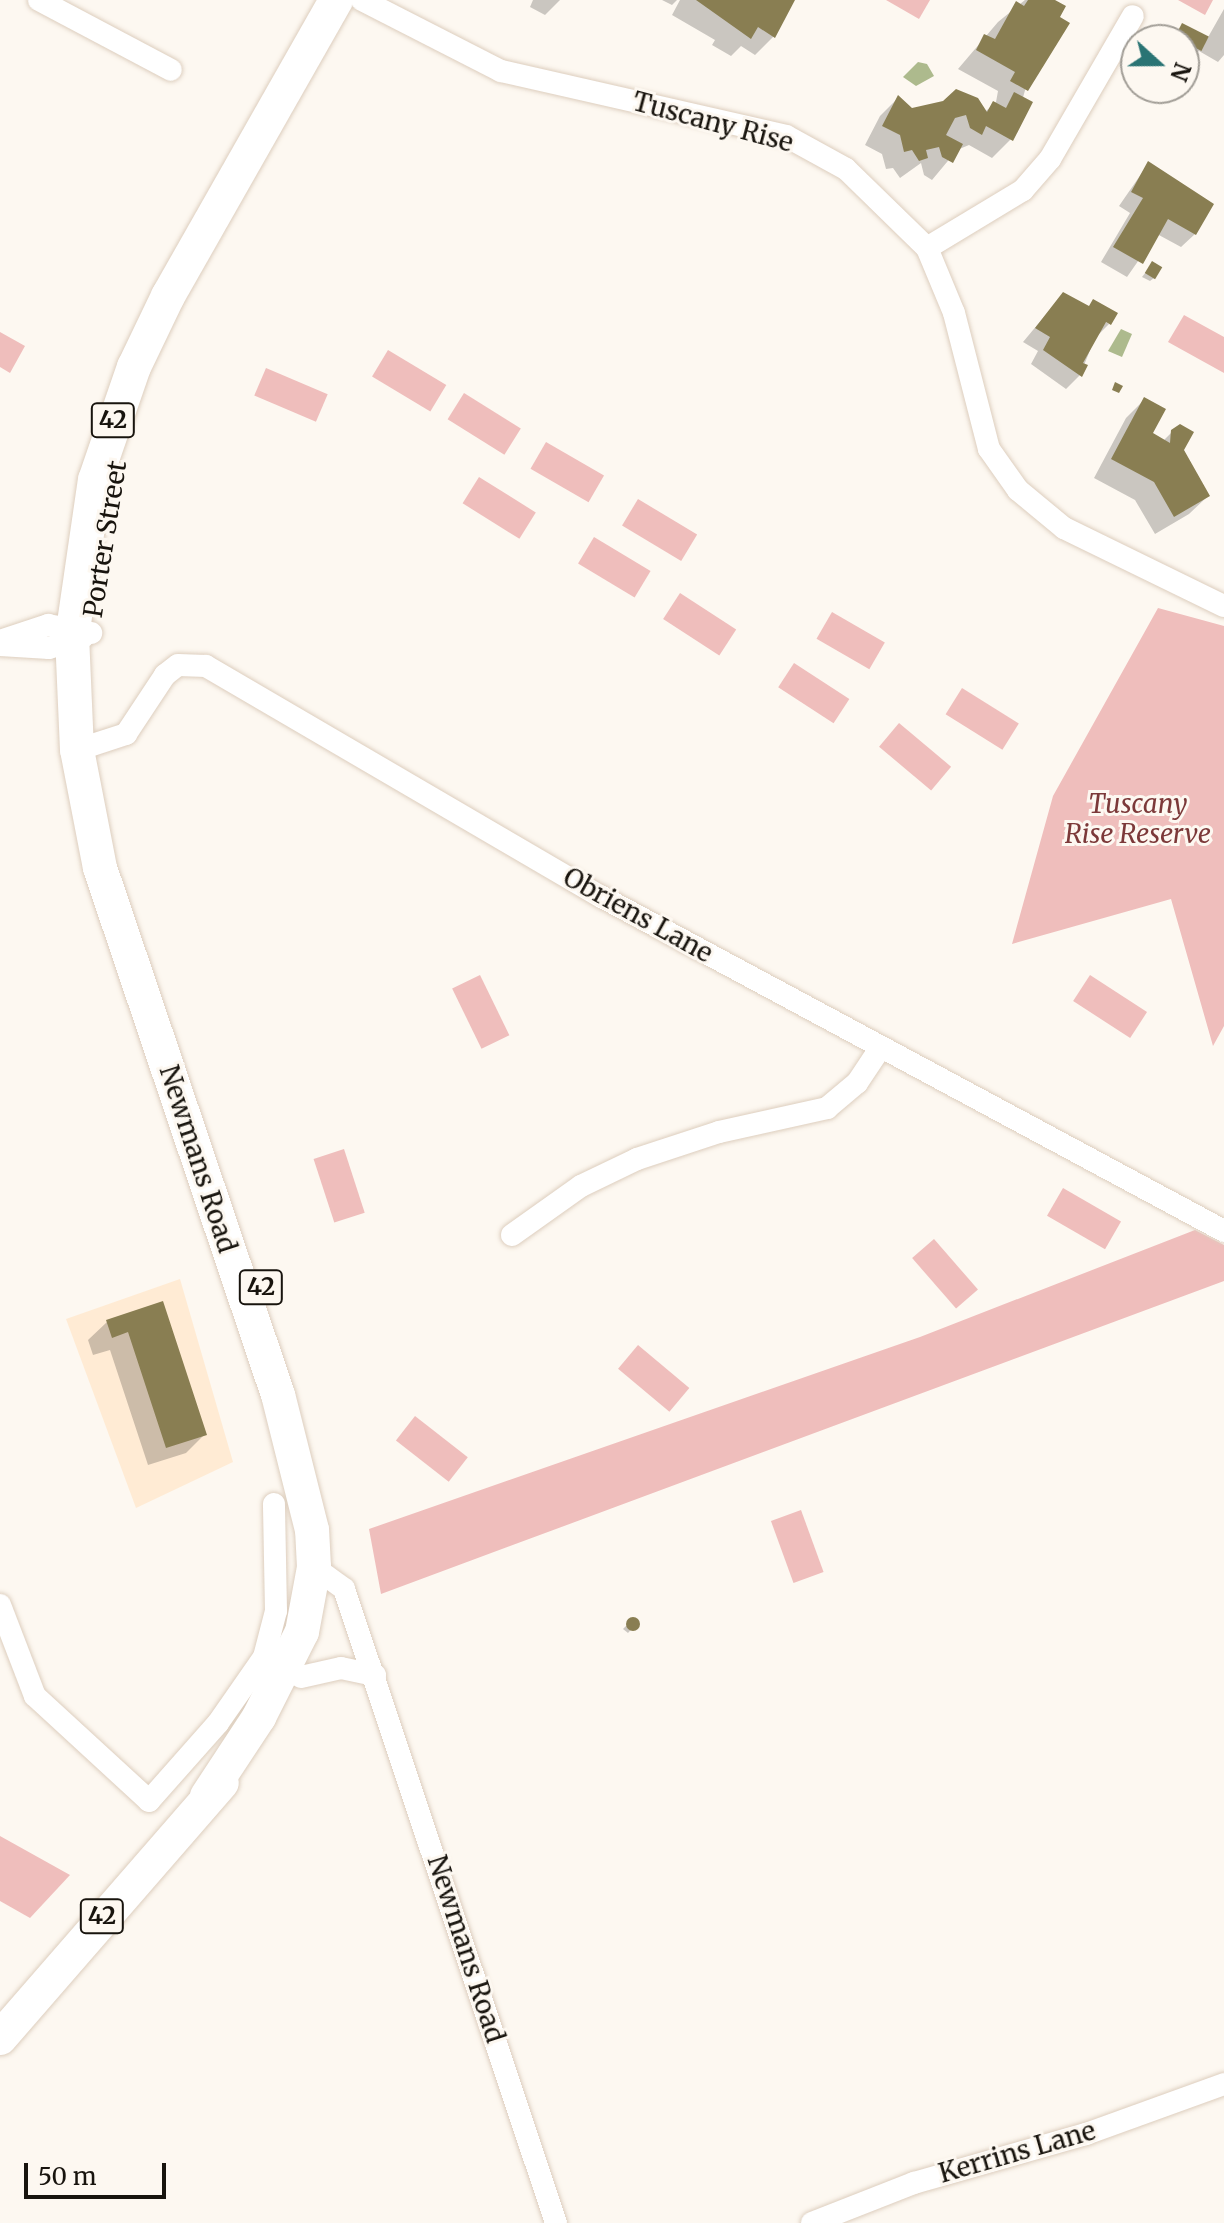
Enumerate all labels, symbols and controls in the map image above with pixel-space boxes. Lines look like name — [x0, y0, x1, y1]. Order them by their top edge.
north arrow — [1120, 24, 1200, 104]
text: N — [1164, 59, 1197, 85]
street label: Tuscany Rise — [629, 86, 797, 158]
road number: 42 — [89, 400, 137, 440]
street label: Porter Street — [77, 458, 133, 620]
park label: Tuscany Rise Reserve — [1065, 788, 1211, 850]
street label: Obriens Lane — [558, 861, 718, 969]
street label: Newmans Road — [153, 1061, 243, 1257]
road number: 42 — [237, 1267, 285, 1307]
street label: Newmans Road — [421, 1851, 511, 2047]
road number: 42 — [78, 1896, 126, 1936]
street label: Kerrins Lane — [935, 2115, 1099, 2189]
scale bar — [28, 2147, 170, 2197]
text: 50 m — [38, 2161, 97, 2192]

